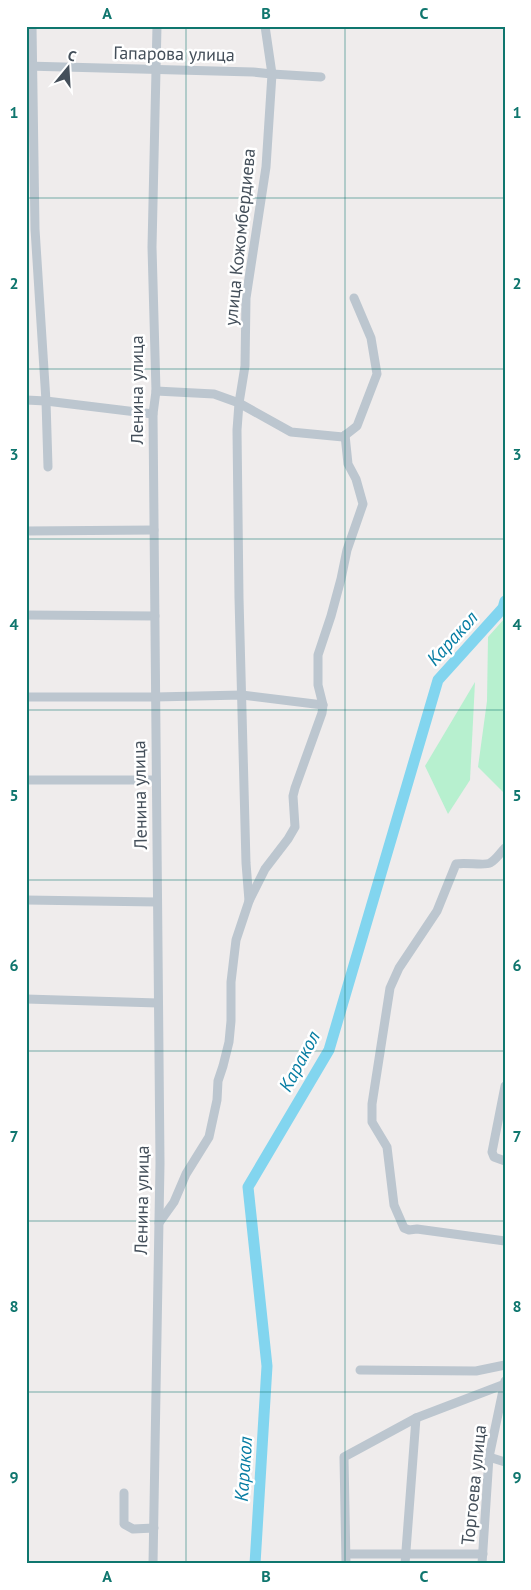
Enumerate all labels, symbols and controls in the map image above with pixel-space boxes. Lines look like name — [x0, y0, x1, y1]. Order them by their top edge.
text: A — [102, 3, 112, 23]
text: B — [261, 3, 271, 23]
text: C — [420, 3, 429, 23]
street label: Гапарова улица — [113, 41, 235, 66]
north arrow — [42, 42, 92, 92]
text: С — [66, 46, 79, 65]
text: 1 — [9, 102, 19, 122]
text: 1 — [512, 102, 522, 122]
street label: улица Кожомбердиева — [219, 147, 260, 327]
text: 2 — [9, 273, 19, 293]
text: 2 — [512, 273, 522, 293]
street label: Ленина улица — [125, 335, 148, 446]
text: 3 — [9, 444, 19, 464]
text: 3 — [512, 444, 522, 464]
water label: Каракол — [421, 605, 483, 670]
text: 4 — [9, 614, 19, 634]
text: 4 — [512, 614, 522, 634]
street label: Ленина улица — [127, 740, 152, 851]
text: 5 — [9, 785, 19, 805]
text: 5 — [512, 785, 522, 805]
text: 6 — [9, 955, 19, 975]
text: 6 — [512, 955, 522, 975]
water label: Каракол — [273, 1026, 325, 1096]
text: 7 — [9, 1126, 19, 1146]
text: 7 — [512, 1126, 522, 1146]
street label: Ленина улица — [129, 1145, 154, 1256]
text: 8 — [9, 1296, 19, 1316]
text: 8 — [512, 1296, 522, 1316]
street label: Торгоева улица — [456, 1424, 491, 1546]
water label: Каракол — [229, 1435, 257, 1502]
text: 9 — [9, 1467, 19, 1487]
text: 9 — [512, 1467, 522, 1487]
text: A — [102, 1566, 112, 1586]
text: B — [261, 1566, 271, 1586]
text: C — [420, 1566, 429, 1586]

